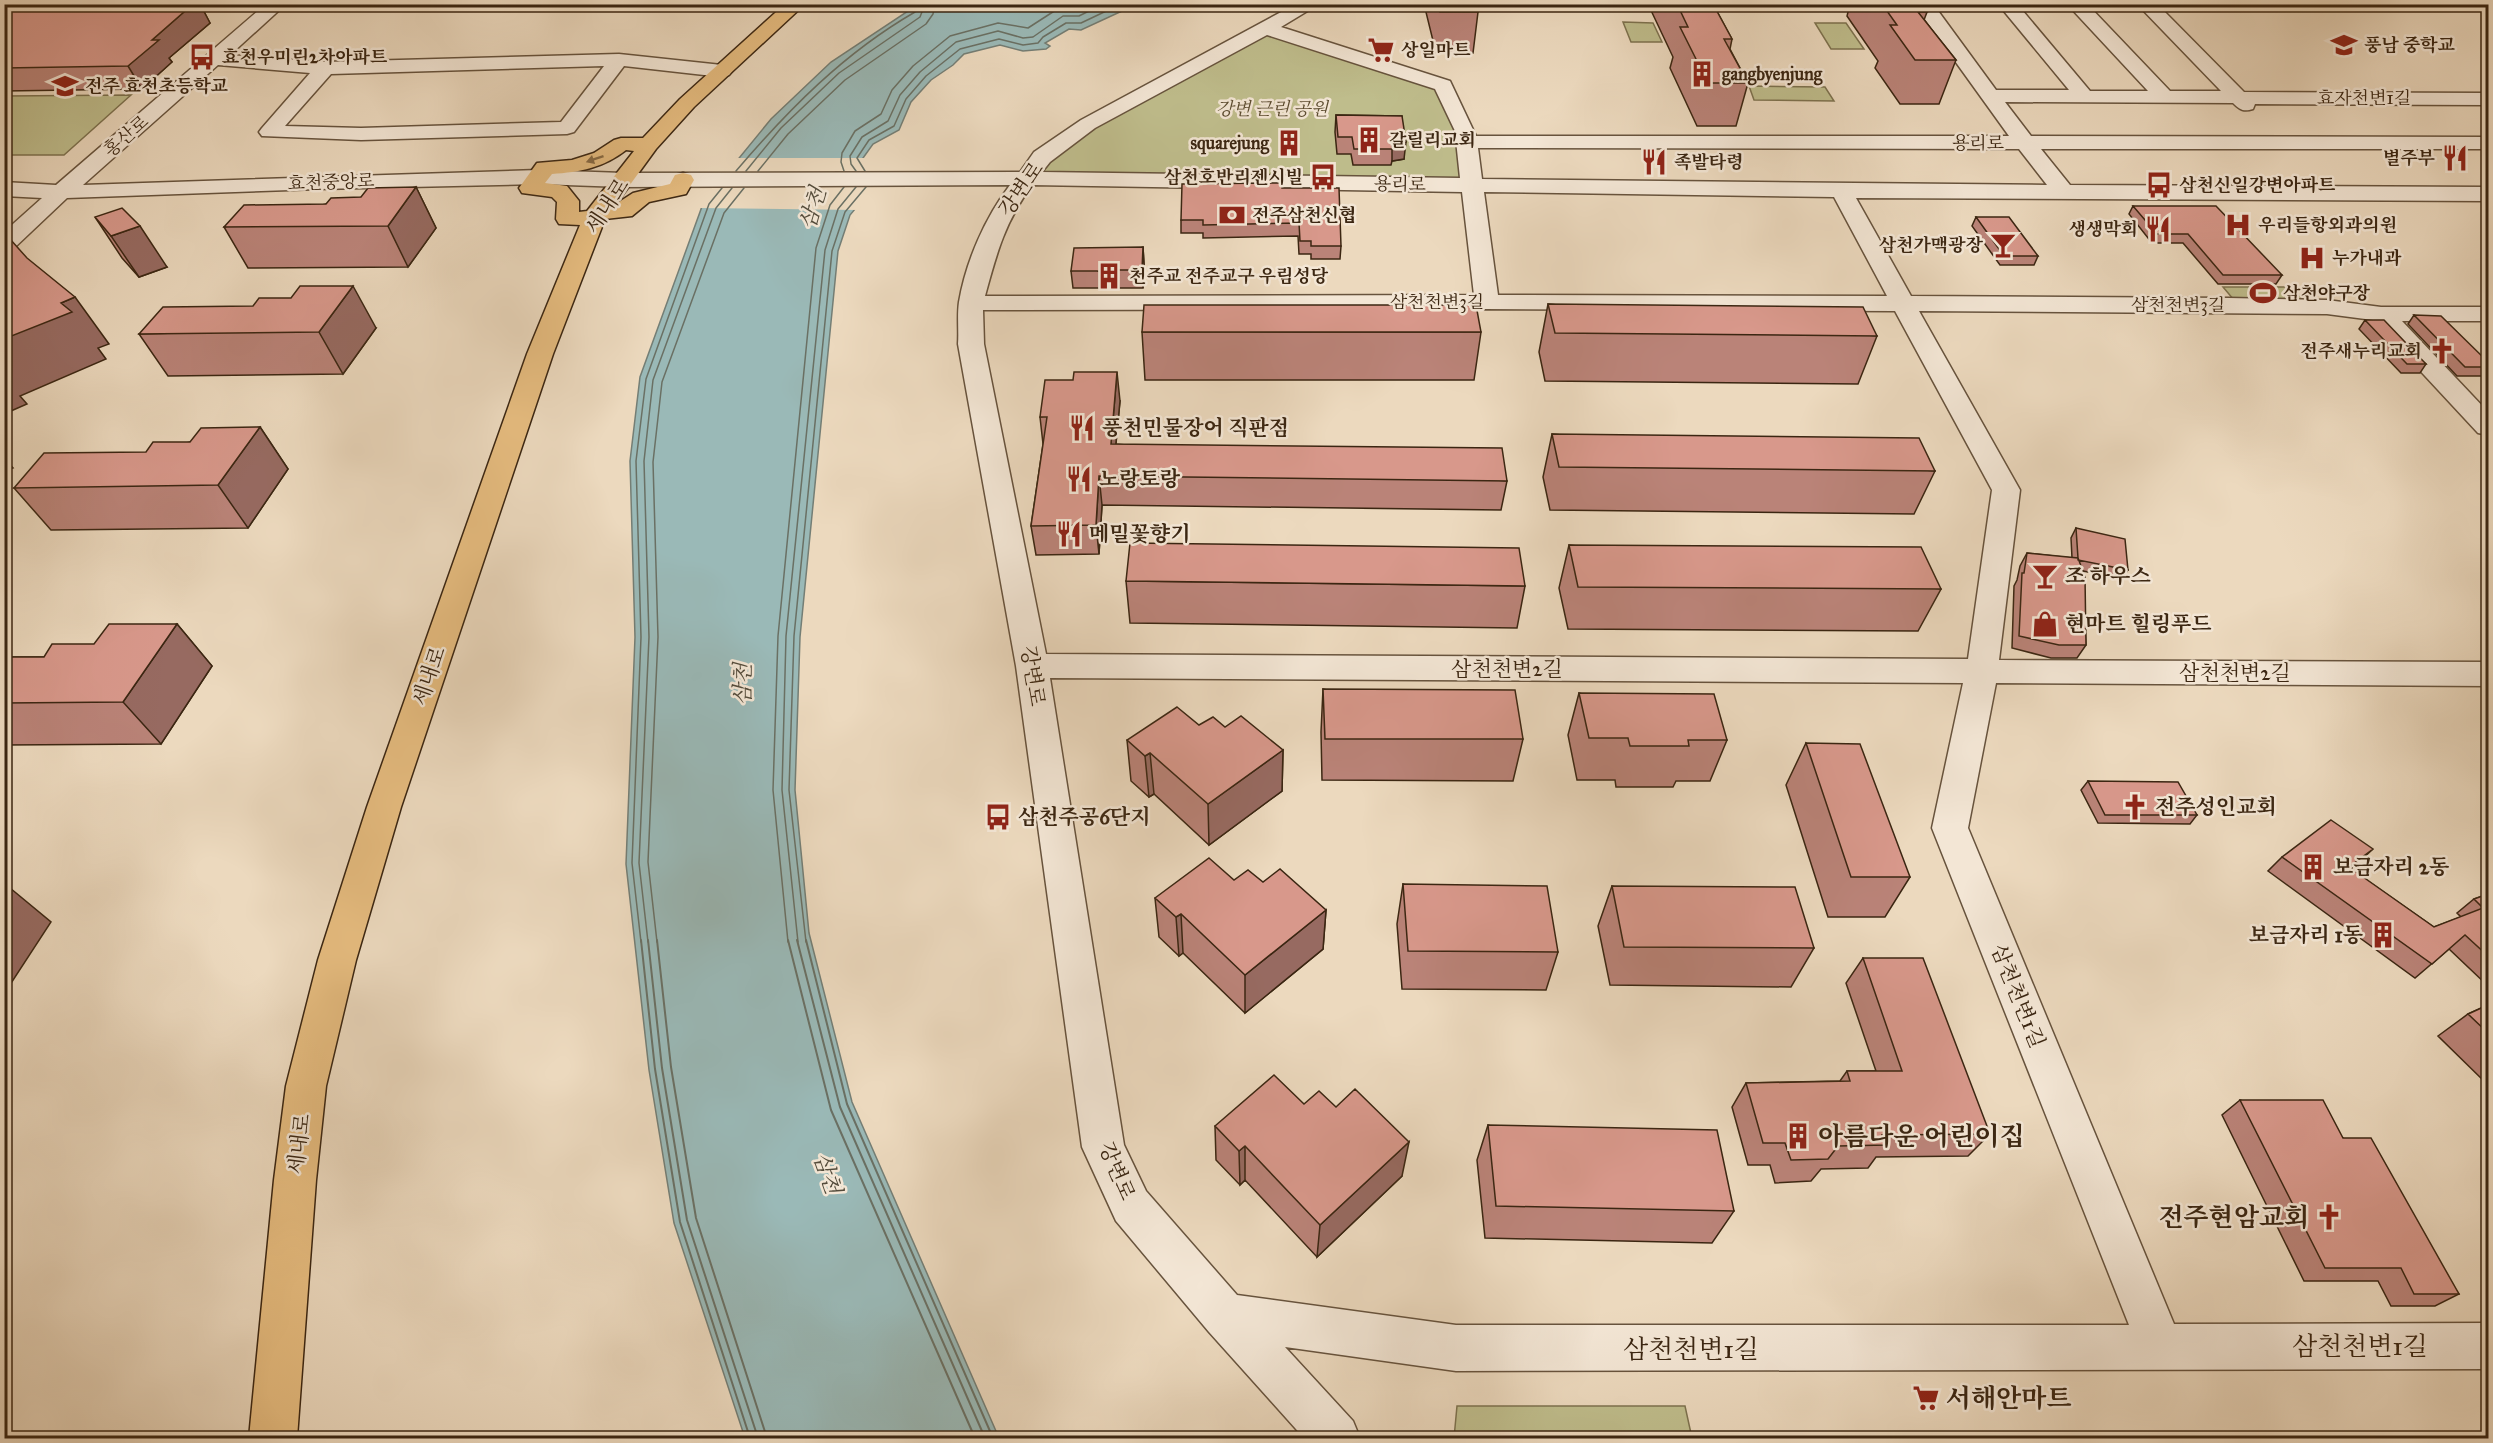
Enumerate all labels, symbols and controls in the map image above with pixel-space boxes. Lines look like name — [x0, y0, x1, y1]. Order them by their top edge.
school or university icon: 풍남 중학교 — [2329, 30, 2359, 60]
place label: 풍남 중학교 — [2364, 34, 2455, 56]
supermarket icon: 상일마트 — [1366, 35, 1396, 65]
place label: 상일마트 — [1401, 39, 1471, 61]
bus stop icon: 효천우미린2차아파트 — [187, 42, 217, 72]
place label: 효천우미린2차아파트 — [222, 46, 388, 68]
building icon: gangbyenjung — [1687, 59, 1717, 89]
place label: gangbyenjung — [1722, 63, 1823, 86]
school or university icon: 전주 효천초등학교 — [50, 71, 80, 101]
place label: 전주 효천초등학교 — [85, 75, 229, 97]
street label: 효자천변1길 — [2317, 87, 2411, 109]
park label: 강변 근린 공원 — [1216, 98, 1330, 120]
street label: 홍산로 — [99, 111, 153, 161]
building icon: 갈릴리교회 — [1354, 125, 1384, 155]
building icon: squarejung — [1274, 128, 1304, 158]
place label: 갈릴리교회 — [1389, 129, 1476, 151]
place label: squarejung — [1190, 132, 1270, 155]
street label: 용리로 — [1952, 132, 2004, 154]
restaurant icon: 별주부 — [2440, 143, 2470, 173]
restaurant icon: 족발타령 — [1639, 147, 1669, 177]
place label: 별주부 — [2383, 147, 2436, 169]
place label: 족발타령 — [1674, 151, 1744, 173]
one-way arrow — [585, 155, 603, 165]
street label: 강변로 — [993, 157, 1049, 221]
bus stop icon: 삼천호반리젠시빌 — [1308, 162, 1338, 192]
place label: 삼천호반리젠시빌 — [1164, 166, 1303, 188]
street label: 효천중앙로 — [287, 169, 375, 195]
bus stop icon: 삼천신일강변아파트 — [2144, 170, 2174, 200]
street label: 세내로 — [580, 173, 634, 239]
street label: 용리로 — [1374, 173, 1426, 195]
place label: 삼천신일강변아파트 — [2179, 174, 2336, 196]
water label: 삼천 — [793, 182, 832, 232]
bank icon: 전주삼천신협 — [1217, 200, 1247, 230]
place label: 전주삼천신협 — [1252, 204, 1356, 226]
hospital icon: 우리들항외과의원 — [2223, 210, 2253, 240]
restaurant icon: 생생막회 — [2143, 214, 2173, 244]
place label: 우리들항외과의원 — [2258, 214, 2397, 236]
place label: 생생막회 — [2068, 218, 2138, 240]
bar icon: 삼천가맥광장 — [1988, 230, 2018, 260]
place label: 삼천가맥광장 — [1879, 234, 1984, 256]
hospital icon: 누가내과 — [2297, 243, 2327, 273]
place label: 누가내과 — [2332, 247, 2402, 269]
building icon: 천주교 전주교구 우림성당 — [1094, 261, 1124, 291]
place label: 천주교 전주교구 우림성당 — [1129, 265, 1329, 287]
sports icon: 삼천야구장 — [2248, 278, 2278, 308]
place label: 삼천야구장 — [2283, 282, 2371, 304]
street label: 삼천천변3길 — [1390, 291, 1484, 313]
street label: 삼천천변3길 — [2131, 294, 2225, 316]
church icon: 전주새누리교회 — [2427, 336, 2457, 366]
place label: 전주새누리교회 — [2300, 340, 2422, 362]
restaurant icon: 풍천민물장어 직판점 — [1067, 413, 1097, 443]
place label: 풍천민물장어 직판점 — [1102, 415, 1289, 441]
restaurant icon: 노랑토랑 — [1064, 464, 1094, 494]
place label: 노랑토랑 — [1099, 466, 1181, 492]
restaurant icon: 메밀꽃향기 — [1054, 519, 1084, 549]
place label: 메밀꽃향기 — [1089, 521, 1190, 547]
bar icon: 조 하우스 — [2030, 561, 2060, 591]
place label: 조 하우스 — [2065, 563, 2151, 589]
shop icon: 현마트 힐링푸드 — [2030, 609, 2060, 639]
place label: 현마트 힐링푸드 — [2065, 611, 2212, 637]
street label: 세내로 — [407, 643, 451, 709]
street label: 강변로 — [1015, 644, 1051, 708]
street label: 삼천천변2길 — [1451, 656, 1563, 682]
street label: 삼천천변2길 — [2179, 660, 2291, 686]
water label: 삼천 — [729, 661, 756, 705]
church icon: 전주성인교회 — [2120, 792, 2150, 822]
place label: 전주성인교회 — [2155, 794, 2277, 820]
bus stop icon: 삼천주공6단지 — [983, 802, 1013, 832]
place label: 삼천주공6단지 — [1018, 804, 1150, 830]
building icon: 보금자리 2동 — [2298, 852, 2328, 882]
place label: 보금자리 2동 — [2333, 854, 2449, 880]
building icon: 보금자리 1동 — [2368, 920, 2398, 950]
place label: 보금자리 1동 — [2249, 922, 2363, 948]
street label: 삼천천변1길 — [1985, 940, 2051, 1052]
street label: 세내로 — [282, 1112, 316, 1176]
place label: 아름다운 어린이집 — [1818, 1120, 2025, 1152]
building icon: 아름다운 어린이집 — [1783, 1121, 1813, 1151]
street label: 강변로 — [1093, 1138, 1141, 1204]
water label: 삼천 — [808, 1149, 848, 1199]
place label: 전주현암교회 — [2158, 1201, 2309, 1233]
church icon: 전주현암교회 — [2314, 1202, 2344, 1232]
street label: 삼천천변1길 — [2292, 1330, 2428, 1362]
street label: 삼천천변1길 — [1623, 1333, 1759, 1365]
place label: 서해안마트 — [1946, 1382, 2072, 1414]
supermarket icon: 서해안마트 — [1911, 1383, 1941, 1413]

